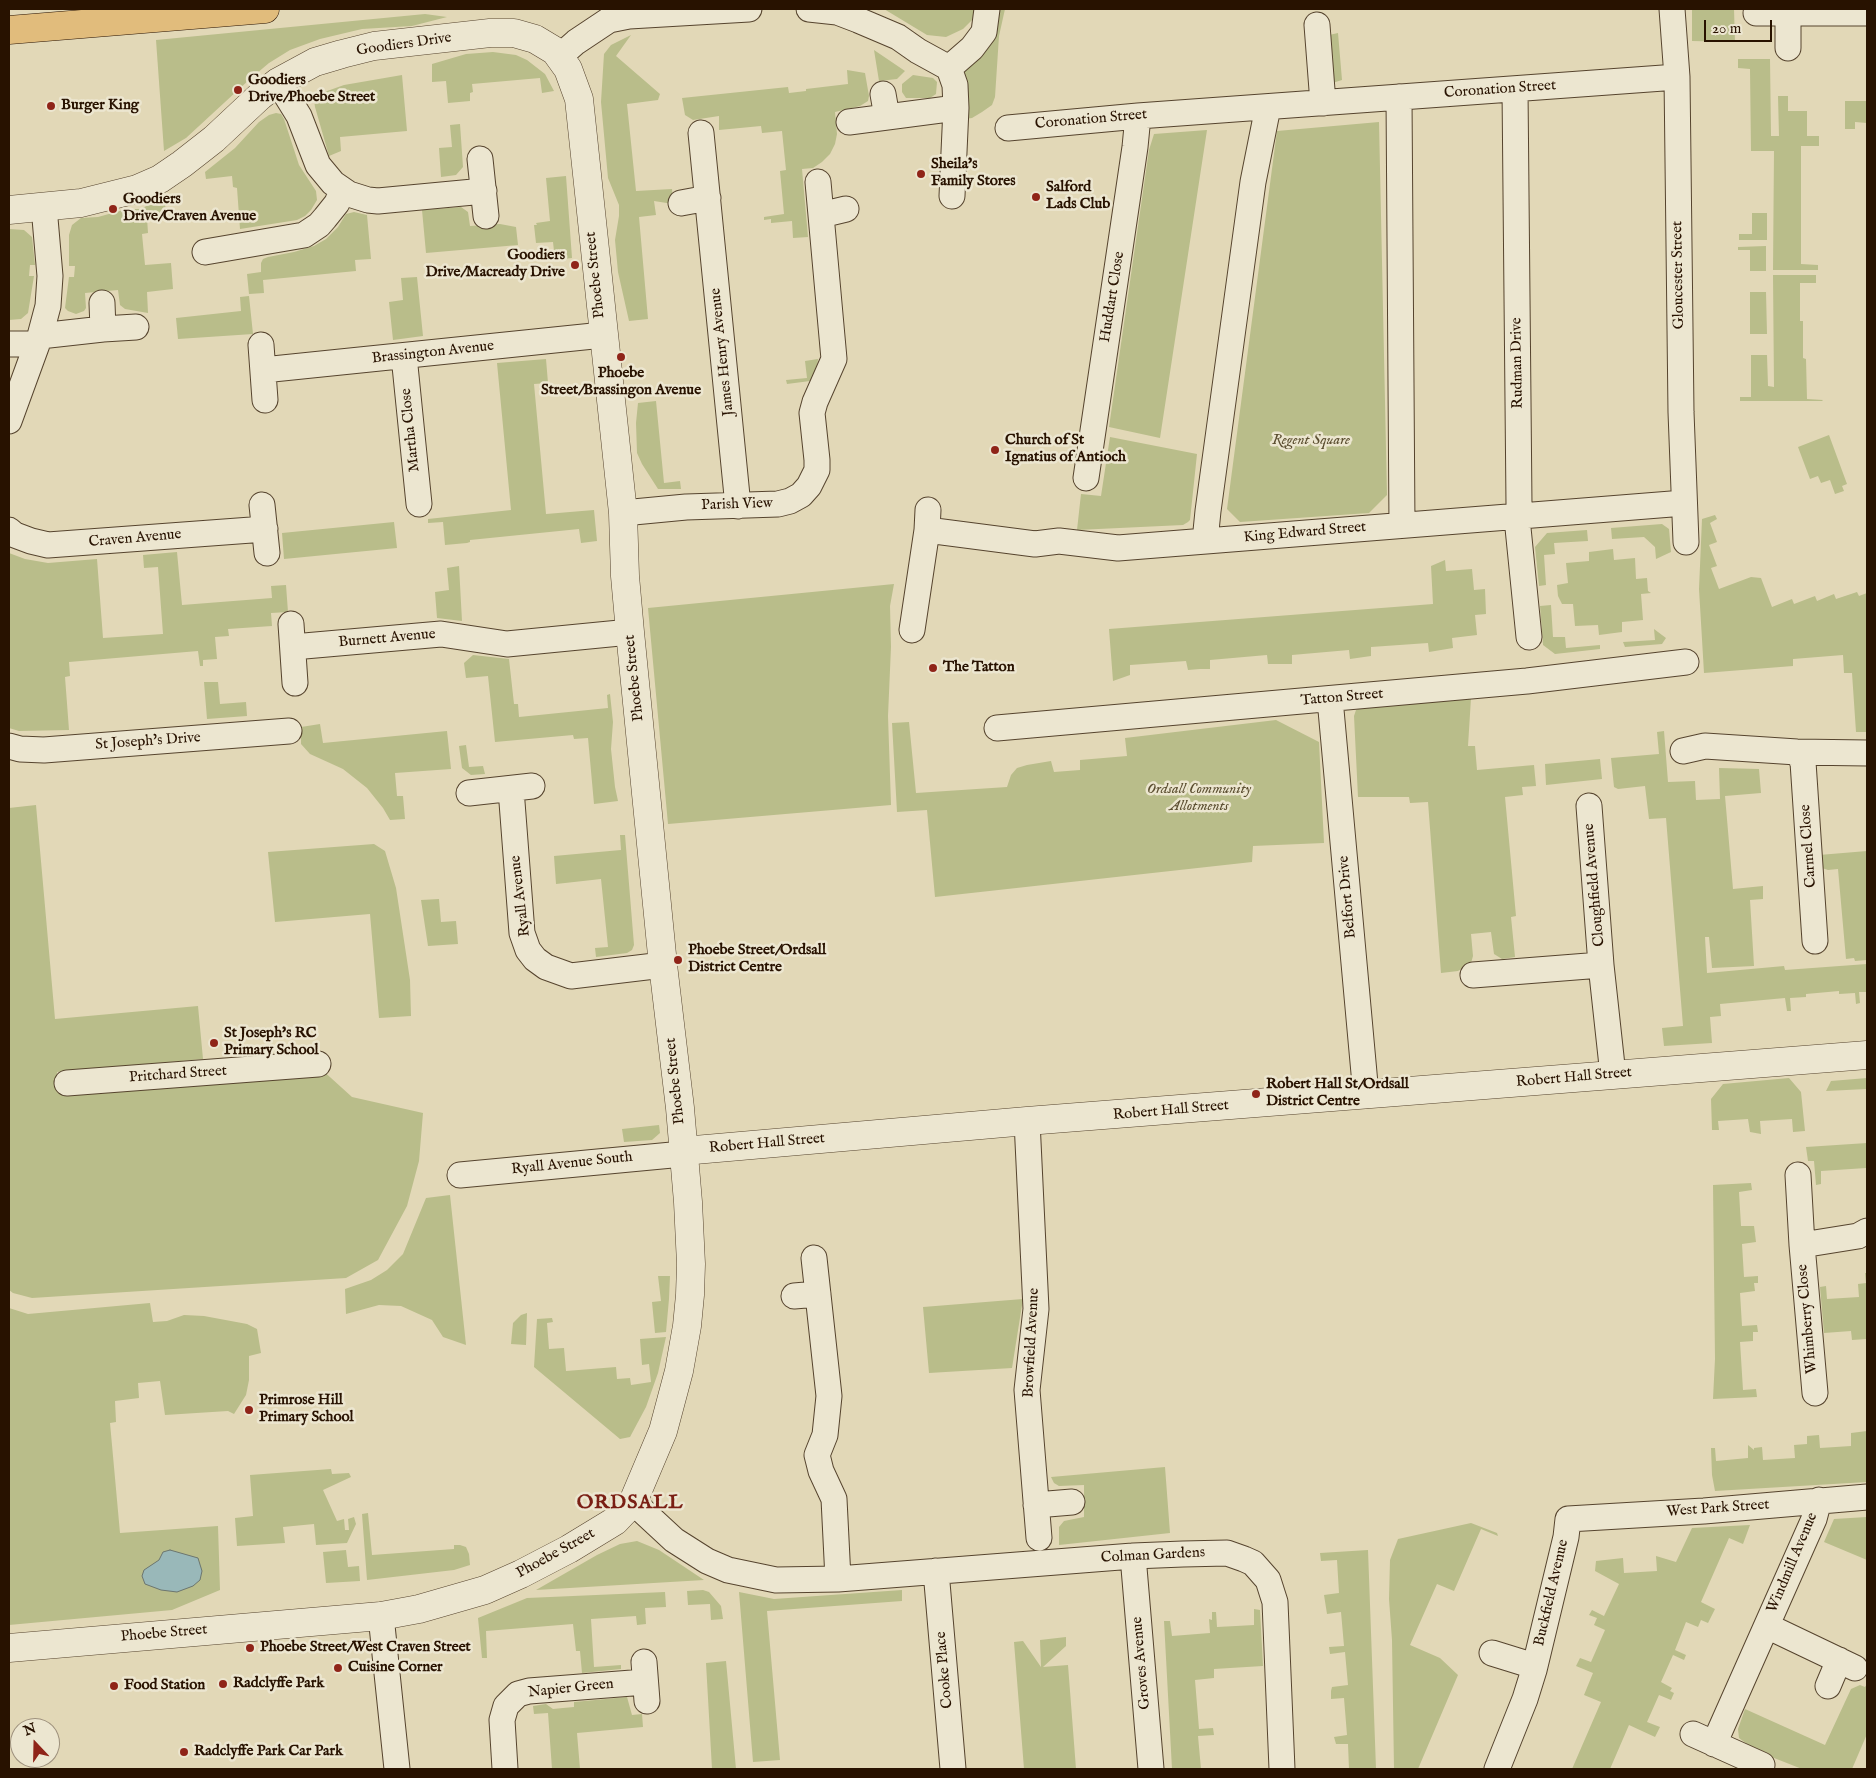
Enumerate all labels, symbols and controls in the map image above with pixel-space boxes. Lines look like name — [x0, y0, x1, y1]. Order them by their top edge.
scale bar — [1706, 10, 1774, 42]
text: 20 m — [1712, 19, 1741, 38]
street label: Goodiers Drive — [355, 29, 453, 61]
place label: Goodiers Drive/Phoebe Street — [248, 72, 375, 107]
street label: Coronation Street — [1443, 77, 1557, 103]
marker: Goodiers Drive/Phoebe Street — [232, 84, 244, 96]
place label: Burger King — [61, 97, 139, 115]
marker: Burger King — [45, 100, 57, 112]
street label: Coronation Street — [1034, 106, 1148, 134]
place label: Sheila's Family Stores — [931, 156, 1015, 191]
marker: Sheila's Family Stores — [915, 168, 927, 180]
place label: Salford Lads Club — [1046, 179, 1110, 214]
place label: Goodiers Drive/Craven Avenue — [123, 191, 256, 226]
marker: Salford Lads Club — [1030, 191, 1042, 203]
marker: Goodiers Drive/Craven Avenue — [107, 203, 119, 215]
street label: Gloucester Street — [1669, 221, 1689, 329]
street label: Phoebe Street — [583, 231, 609, 319]
place label: Goodiers Drive/Macready Drive — [426, 247, 565, 282]
street label: Huddart Close — [1097, 250, 1129, 344]
marker: Goodiers Drive/Macready Drive — [569, 259, 581, 271]
street label: James Henry Avenue — [707, 287, 739, 417]
street label: Rudman Drive — [1508, 317, 1528, 409]
street label: Brassington Avenue — [371, 338, 495, 368]
marker: Phoebe Street/Brassingon Avenue — [615, 351, 627, 363]
place label: Phoebe Street/Brassingon Avenue — [541, 365, 701, 400]
street label: Martha Close — [398, 387, 424, 473]
place label: Church of St Ignatius of Antioch — [1005, 432, 1126, 467]
park label: Regent Square — [1272, 432, 1350, 450]
marker: Church of St Ignatius of Antioch — [989, 444, 1001, 456]
street label: Parish View — [701, 495, 773, 515]
street label: King Edward Street — [1243, 519, 1367, 547]
street label: Craven Avenue — [88, 526, 182, 552]
street label: Burnett Avenue — [338, 626, 436, 652]
street label: Phoebe Street — [622, 634, 648, 722]
place label: The Tatton — [943, 659, 1015, 677]
marker: The Tatton — [927, 662, 939, 674]
street label: Tatton Street — [1300, 685, 1384, 711]
street label: St Joseph's Drive — [95, 729, 201, 755]
park label: Ordsall Community Allotments — [1147, 781, 1251, 816]
street label: Carmel Close — [1797, 804, 1821, 888]
street label: Cloughfield Avenue — [1581, 823, 1609, 947]
street label: Ryall Avenue — [507, 854, 535, 938]
street label: Belfort Drive — [1335, 855, 1361, 939]
place label: Phoebe Street/Ordsall District Centre — [688, 942, 826, 977]
marker: Phoebe Street/Ordsall District Centre — [672, 954, 684, 966]
place label: St Joseph's RC Primary School — [224, 1025, 319, 1060]
marker: St Joseph's RC Primary School — [208, 1037, 220, 1049]
street label: Phoebe Street — [663, 1037, 689, 1125]
street label: Pritchard Street — [128, 1063, 228, 1087]
street label: Robert Hall Street — [1515, 1064, 1633, 1092]
place label: Robert Hall St/Ordsall District Centre — [1266, 1076, 1409, 1111]
marker: Robert Hall St/Ordsall District Centre — [1250, 1088, 1262, 1100]
street label: Robert Hall Street — [1112, 1097, 1230, 1125]
street label: Robert Hall Street — [708, 1130, 826, 1158]
street label: Ryall Avenue South — [510, 1149, 634, 1179]
street label: Whimberry Close — [1794, 1263, 1822, 1375]
street label: Browfield Avenue — [1020, 1288, 1044, 1398]
place label: Primrose Hill Primary School — [259, 1392, 354, 1427]
marker: Primrose Hill Primary School — [243, 1404, 255, 1416]
district label: ORDSALL — [576, 1492, 684, 1516]
street label: West Park Street — [1666, 1496, 1770, 1522]
street label: Windmill Avenue — [1764, 1510, 1822, 1616]
street label: Phoebe Street — [514, 1525, 598, 1583]
street label: Buckfield Avenue — [1531, 1538, 1573, 1648]
street label: Colman Gardens — [1100, 1544, 1206, 1568]
street label: Groves Avenue — [1129, 1616, 1155, 1710]
street label: Phoebe Street — [120, 1621, 208, 1647]
street label: Cooke Place — [933, 1631, 957, 1709]
place label: Phoebe Street/West Craven Street — [260, 1639, 471, 1657]
marker: Phoebe Street/West Craven Street — [244, 1642, 256, 1654]
place label: Cuisine Corner — [348, 1659, 443, 1677]
marker: Cuisine Corner — [332, 1662, 344, 1674]
place label: Radclyffe Park — [233, 1675, 324, 1693]
street label: Napier Green — [527, 1676, 615, 1702]
place label: Food Station — [124, 1677, 205, 1695]
marker: Radclyffe Park — [217, 1678, 229, 1690]
marker: Food Station — [108, 1680, 120, 1692]
north arrow — [10, 1718, 60, 1768]
text: N — [21, 1719, 39, 1741]
place label: Radclyffe Park Car Park — [194, 1743, 343, 1761]
marker: Radclyffe Park Car Park — [178, 1746, 190, 1758]

